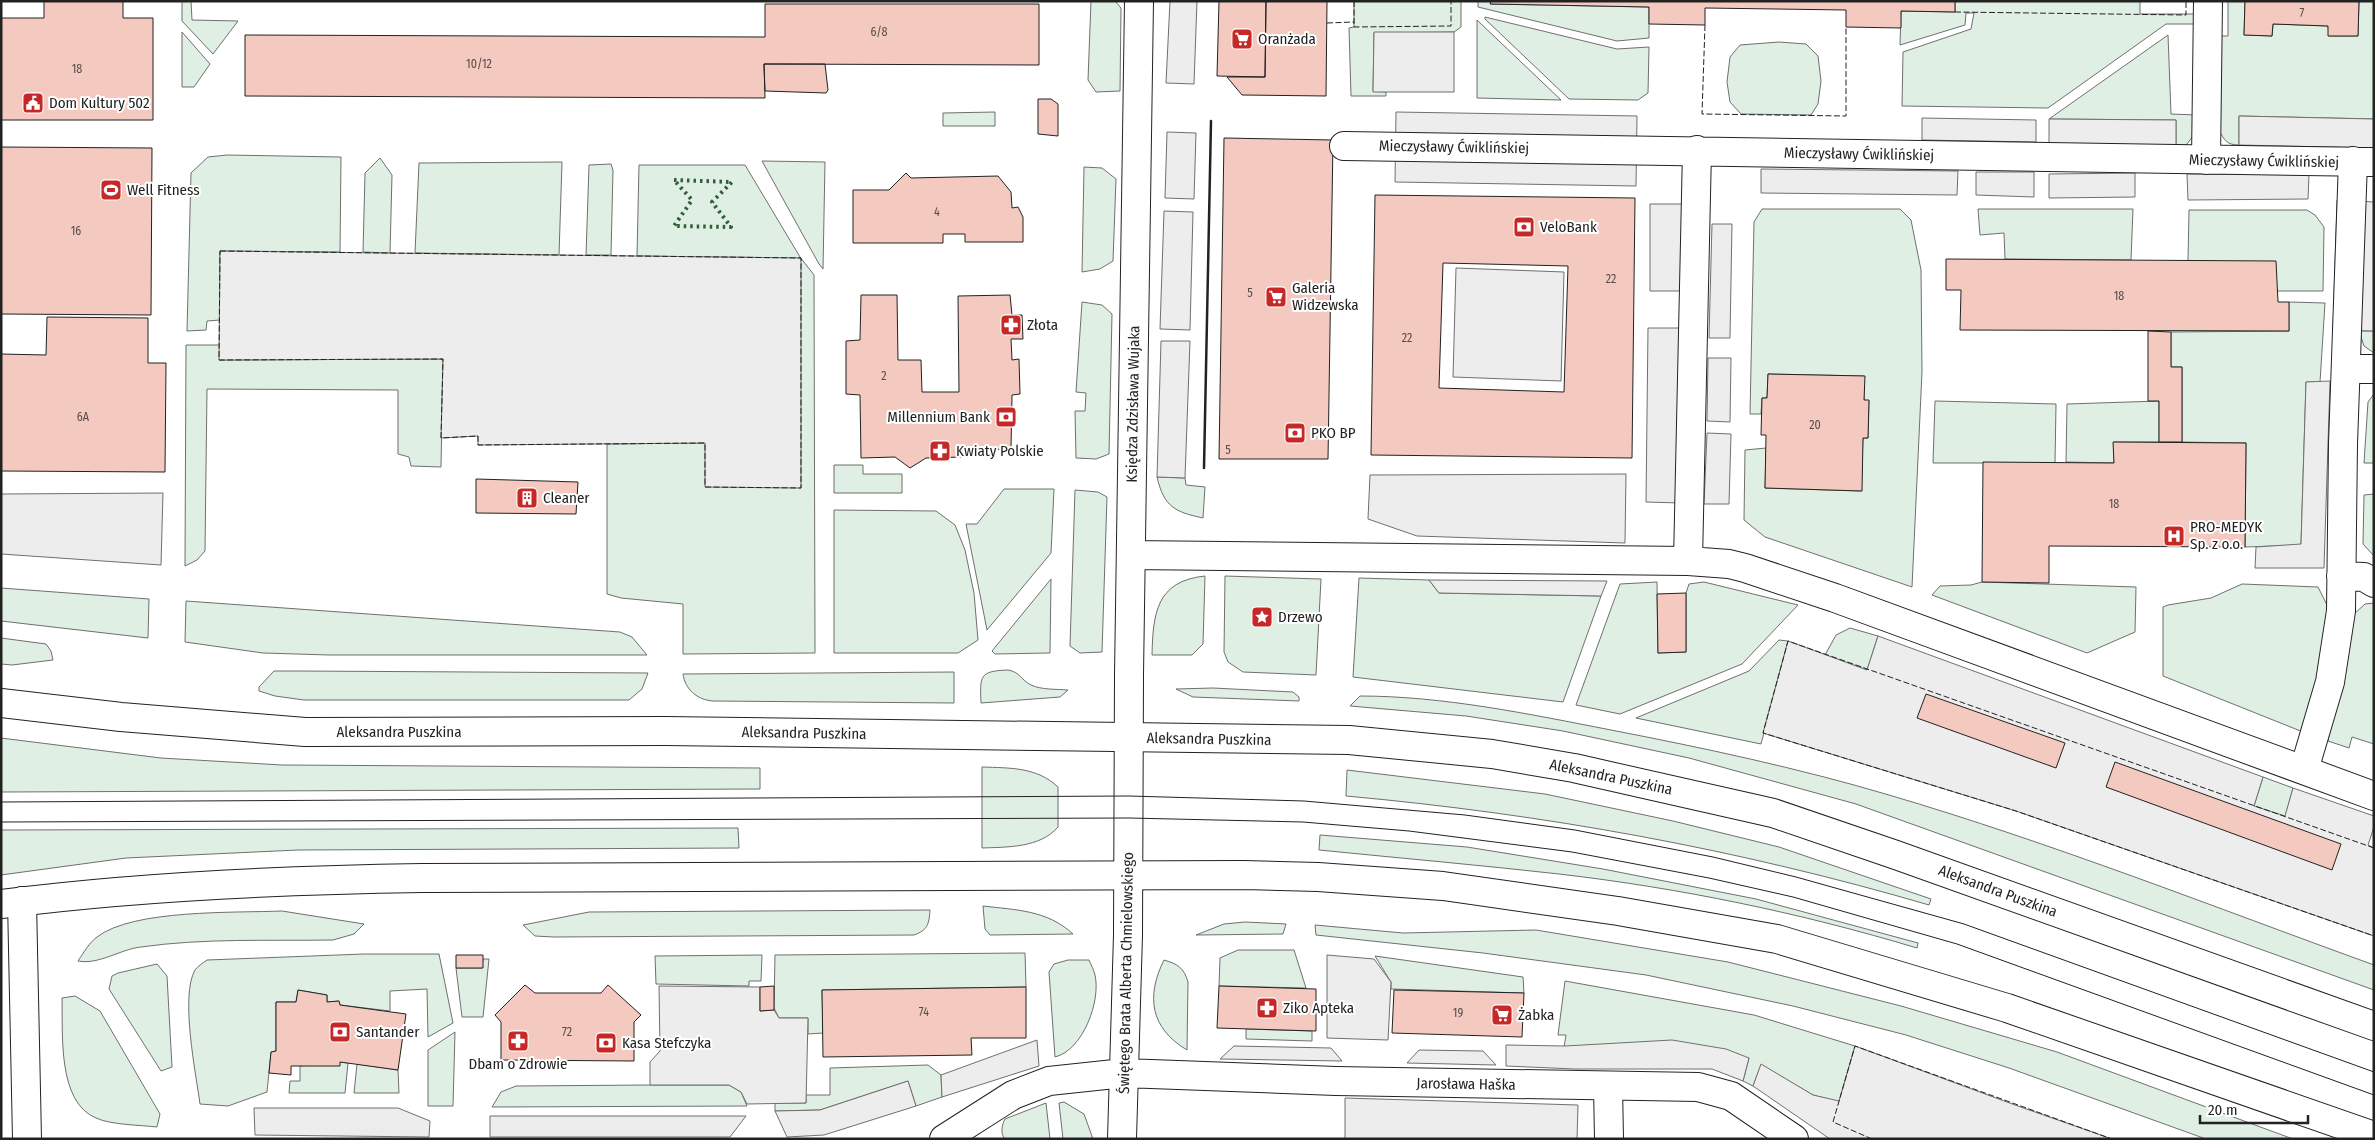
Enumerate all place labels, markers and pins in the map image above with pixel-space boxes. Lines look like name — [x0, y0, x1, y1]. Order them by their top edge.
supermarket icon: Oranżada — [1230, 27, 1254, 51]
place label: Oranżada — [1258, 30, 1316, 48]
public building icon: Dom Kultury 502 — [21, 91, 45, 115]
place label: Dom Kultury 502 — [49, 94, 150, 112]
sports icon: Well Fitness — [99, 178, 123, 202]
place label: Well Fitness — [127, 181, 200, 199]
bank icon: VeloBank — [1512, 215, 1536, 239]
place label: VeloBank — [1540, 218, 1597, 236]
place label: Galeria Widzewska — [1292, 279, 1359, 314]
supermarket icon: Galeria Widzewska — [1264, 285, 1288, 309]
pharmacy icon: Złota — [999, 313, 1023, 337]
place label: Złota — [1027, 316, 1058, 334]
bank icon: Millennium Bank — [994, 405, 1018, 429]
place label: Millennium Bank — [887, 408, 990, 426]
bank icon: PKO BP — [1283, 421, 1307, 445]
place label: PKO BP — [1311, 424, 1356, 442]
pharmacy icon: Kwiaty Polskie — [928, 439, 952, 463]
place label: Kwiaty Polskie — [956, 442, 1044, 460]
building icon: Cleaner — [515, 486, 539, 510]
place label: Cleaner — [543, 489, 590, 507]
place label: PRO-MEDYK Sp. z o.o. — [2190, 518, 2262, 553]
hospital icon: PRO-MEDYK Sp. z o.o. — [2162, 524, 2186, 548]
place icon: Drzewo — [1250, 605, 1274, 629]
place label: Drzewo — [1278, 608, 1323, 626]
pharmacy icon: Ziko Apteka — [1255, 996, 1279, 1020]
place label: Ziko Apteka — [1283, 999, 1354, 1017]
supermarket icon: Żabka — [1490, 1003, 1514, 1027]
place label: Żabka — [1518, 1006, 1554, 1024]
bank icon: Santander — [328, 1020, 352, 1044]
place label: Santander — [356, 1023, 420, 1041]
pharmacy icon: Dbam o Zdrowie — [506, 1029, 530, 1053]
bank icon: Kasa Stefczyka — [594, 1031, 618, 1055]
place label: Kasa Stefczyka — [622, 1034, 711, 1052]
place label: Dbam o Zdrowie — [469, 1055, 567, 1073]

